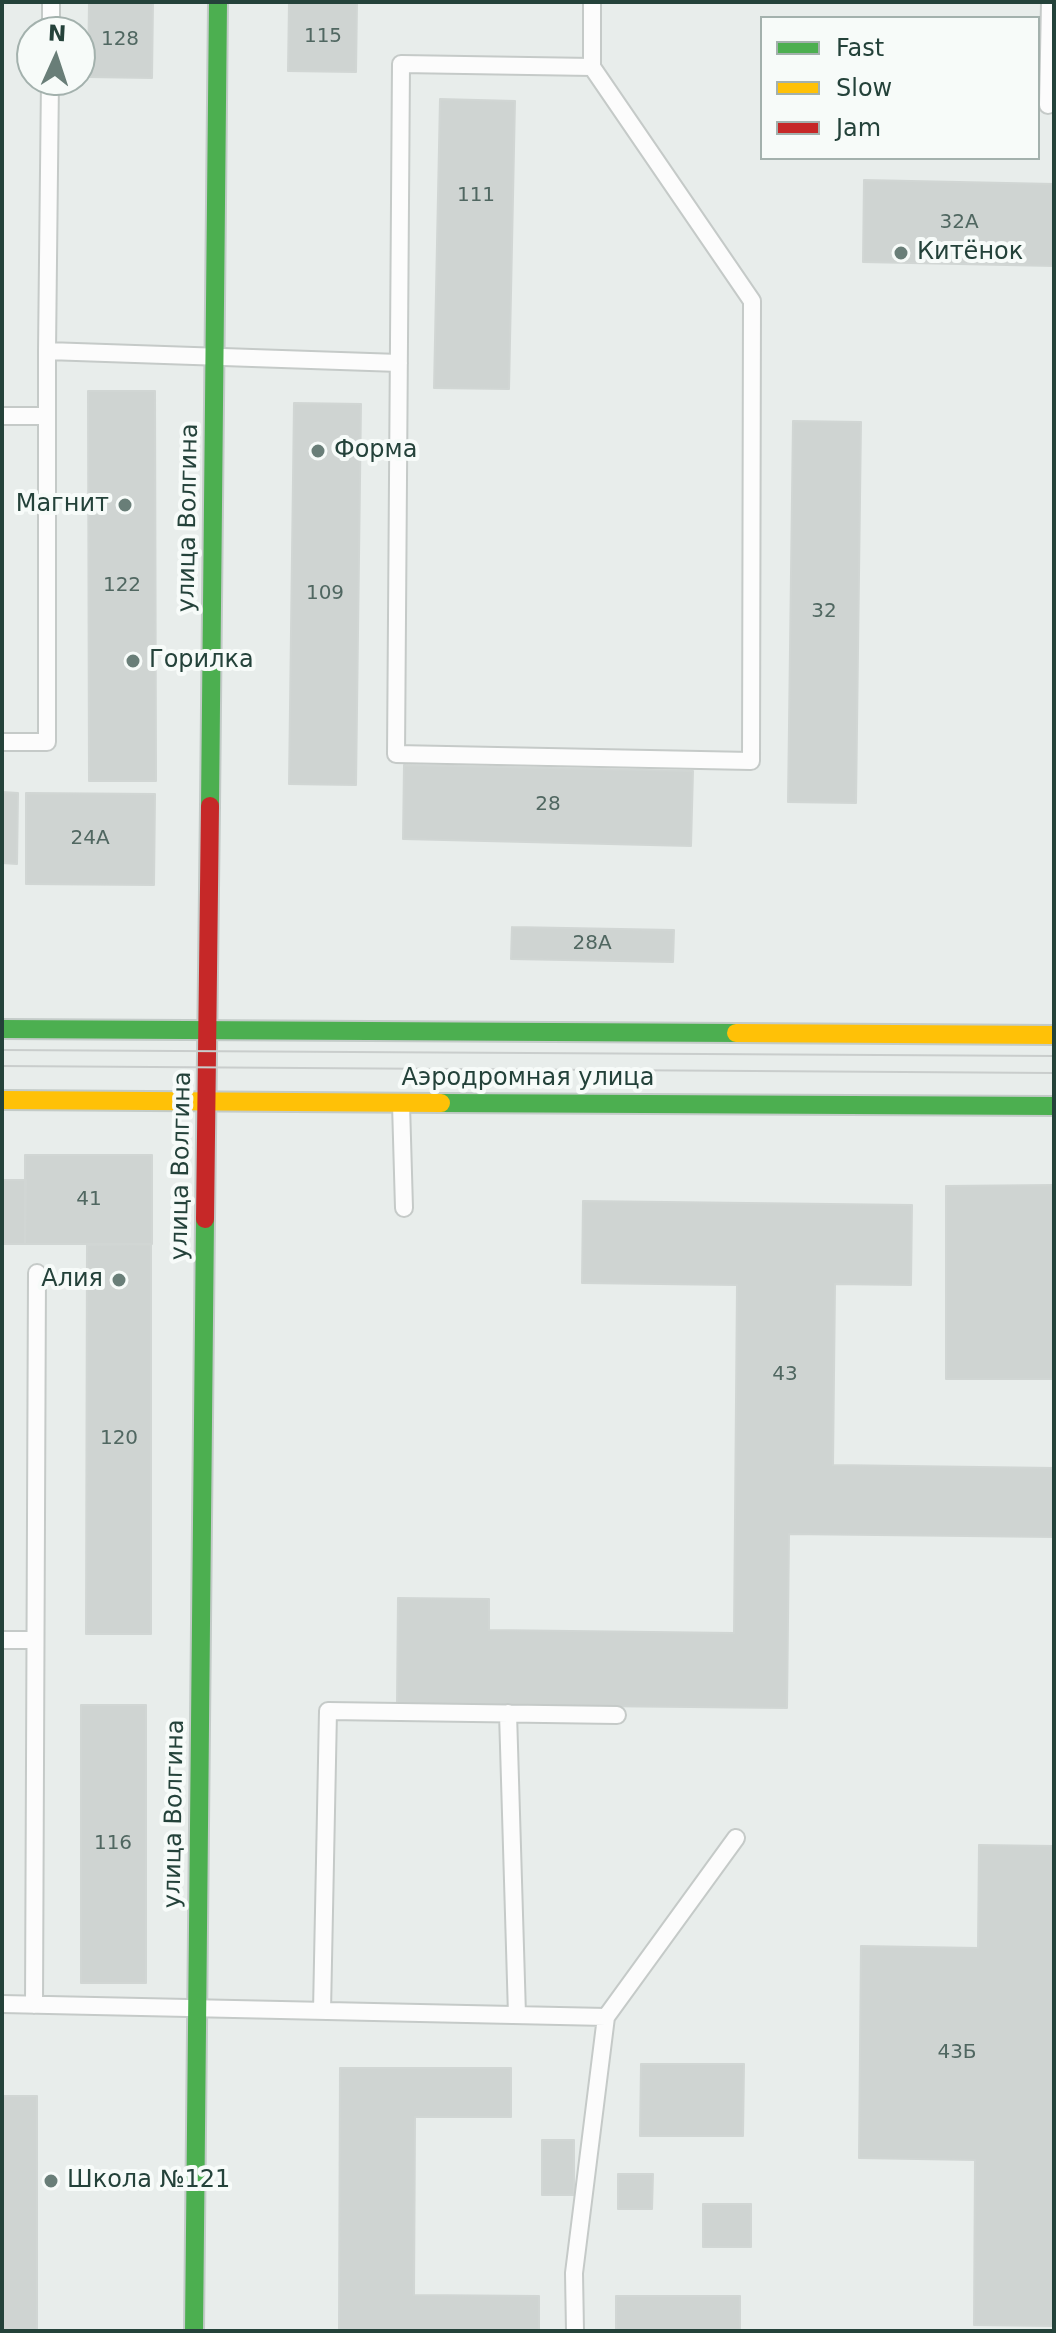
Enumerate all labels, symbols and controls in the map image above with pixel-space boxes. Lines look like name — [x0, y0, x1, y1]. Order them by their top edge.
north arrow — [16, 16, 96, 96]
legend — [760, 16, 1040, 160]
text: N — [47, 21, 67, 46]
house number: 115 — [304, 25, 342, 49]
house number: 128 — [101, 28, 139, 52]
text: Fast — [836, 34, 884, 62]
text: Slow — [836, 74, 892, 102]
text: Jam — [836, 114, 881, 142]
house number: 111 — [457, 184, 495, 208]
house number: 32А — [939, 211, 979, 235]
place label: Китёнок — [917, 239, 1023, 267]
marker: Китёнок — [892, 244, 910, 262]
street label: улица Волгина — [173, 423, 205, 613]
place label: Форма — [334, 437, 417, 465]
marker: Форма — [309, 442, 327, 460]
place label: Магнит — [16, 491, 109, 519]
marker: Магнит — [116, 496, 134, 514]
house number: 122 — [103, 574, 141, 598]
house number: 109 — [306, 582, 344, 606]
house number: 32 — [811, 600, 837, 624]
place label: Горилка — [149, 647, 254, 675]
marker: Горилка — [124, 652, 142, 670]
house number: 28 — [535, 793, 561, 817]
house number: 24А — [70, 827, 110, 851]
house number: 28А — [572, 932, 612, 956]
street label: Аэродромная улица — [402, 1065, 654, 1093]
street label: улица Волгина — [166, 1071, 198, 1261]
house number: 41 — [76, 1188, 102, 1212]
place label: Алия — [41, 1266, 103, 1294]
marker: Алия — [110, 1271, 128, 1289]
house number: 43 — [772, 1363, 798, 1387]
house number: 120 — [100, 1427, 138, 1451]
street label: улица Волгина — [159, 1719, 191, 1909]
house number: 116 — [94, 1832, 132, 1856]
house number: 43Б — [937, 2041, 977, 2065]
place label: Школа №121 — [67, 2167, 230, 2195]
marker: Школа №121 — [42, 2172, 60, 2190]

